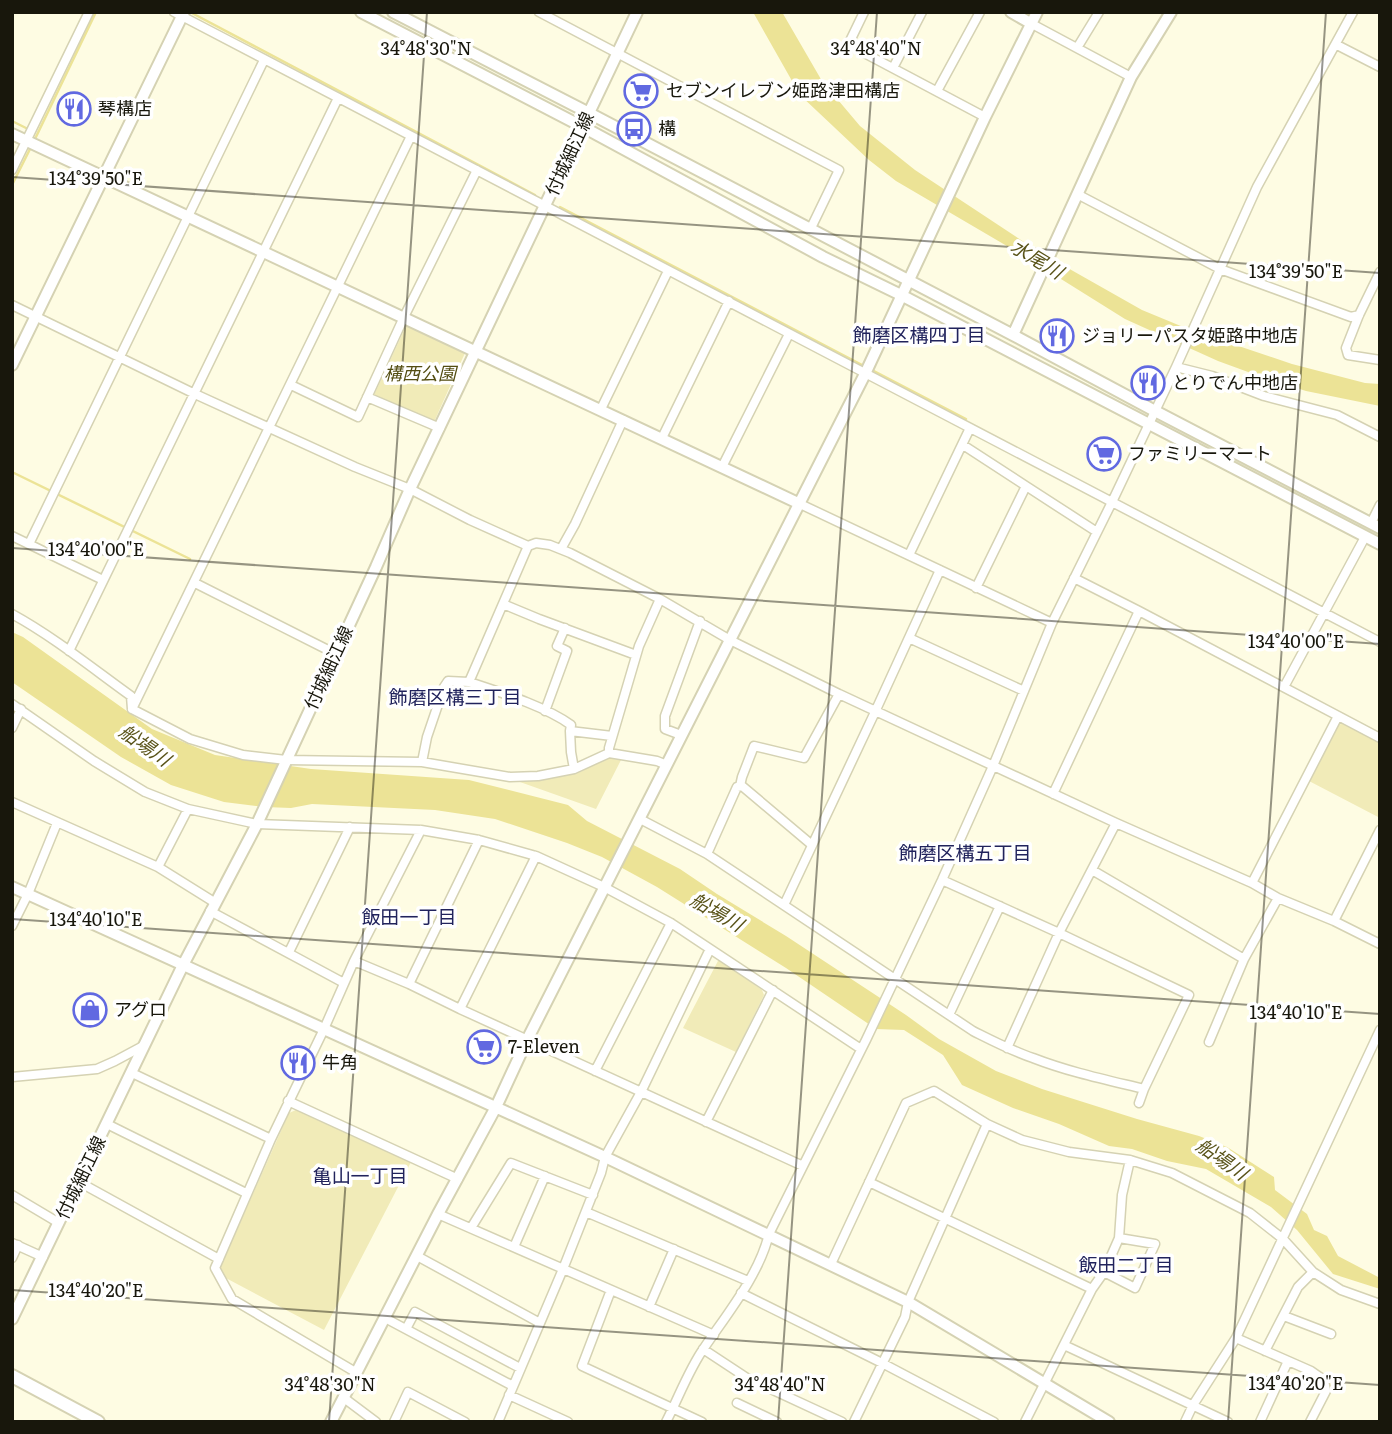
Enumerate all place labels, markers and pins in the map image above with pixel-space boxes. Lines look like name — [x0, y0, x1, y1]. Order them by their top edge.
supermarket icon: セブンイレブン姫路津田構店 — [622, 72, 660, 110]
place label: セブンイレブン姫路津田構店 — [666, 76, 900, 103]
restaurant icon: 琴構店 — [55, 90, 93, 128]
place label: 琴構店 — [98, 94, 152, 121]
bus stop icon: 構 — [615, 110, 653, 148]
place label: 構 — [658, 114, 676, 141]
restaurant icon: ジョリーパスタ姫路中地店 — [1038, 317, 1076, 355]
place label: ジョリーパスタ姫路中地店 — [1082, 321, 1298, 348]
restaurant icon: とりでん中地店 — [1129, 364, 1167, 402]
place label: とりでん中地店 — [1172, 368, 1298, 395]
supermarket icon: ファミリーマート — [1085, 435, 1123, 473]
place label: ファミリーマート — [1128, 439, 1272, 466]
shop icon: アグロ — [71, 991, 109, 1029]
place label: アグロ — [114, 995, 167, 1022]
supermarket icon: 7-Eleven — [465, 1028, 503, 1066]
place label: 7-Eleven — [508, 1032, 580, 1059]
restaurant icon: 牛角 — [279, 1044, 317, 1082]
place label: 牛角 — [322, 1048, 358, 1075]

